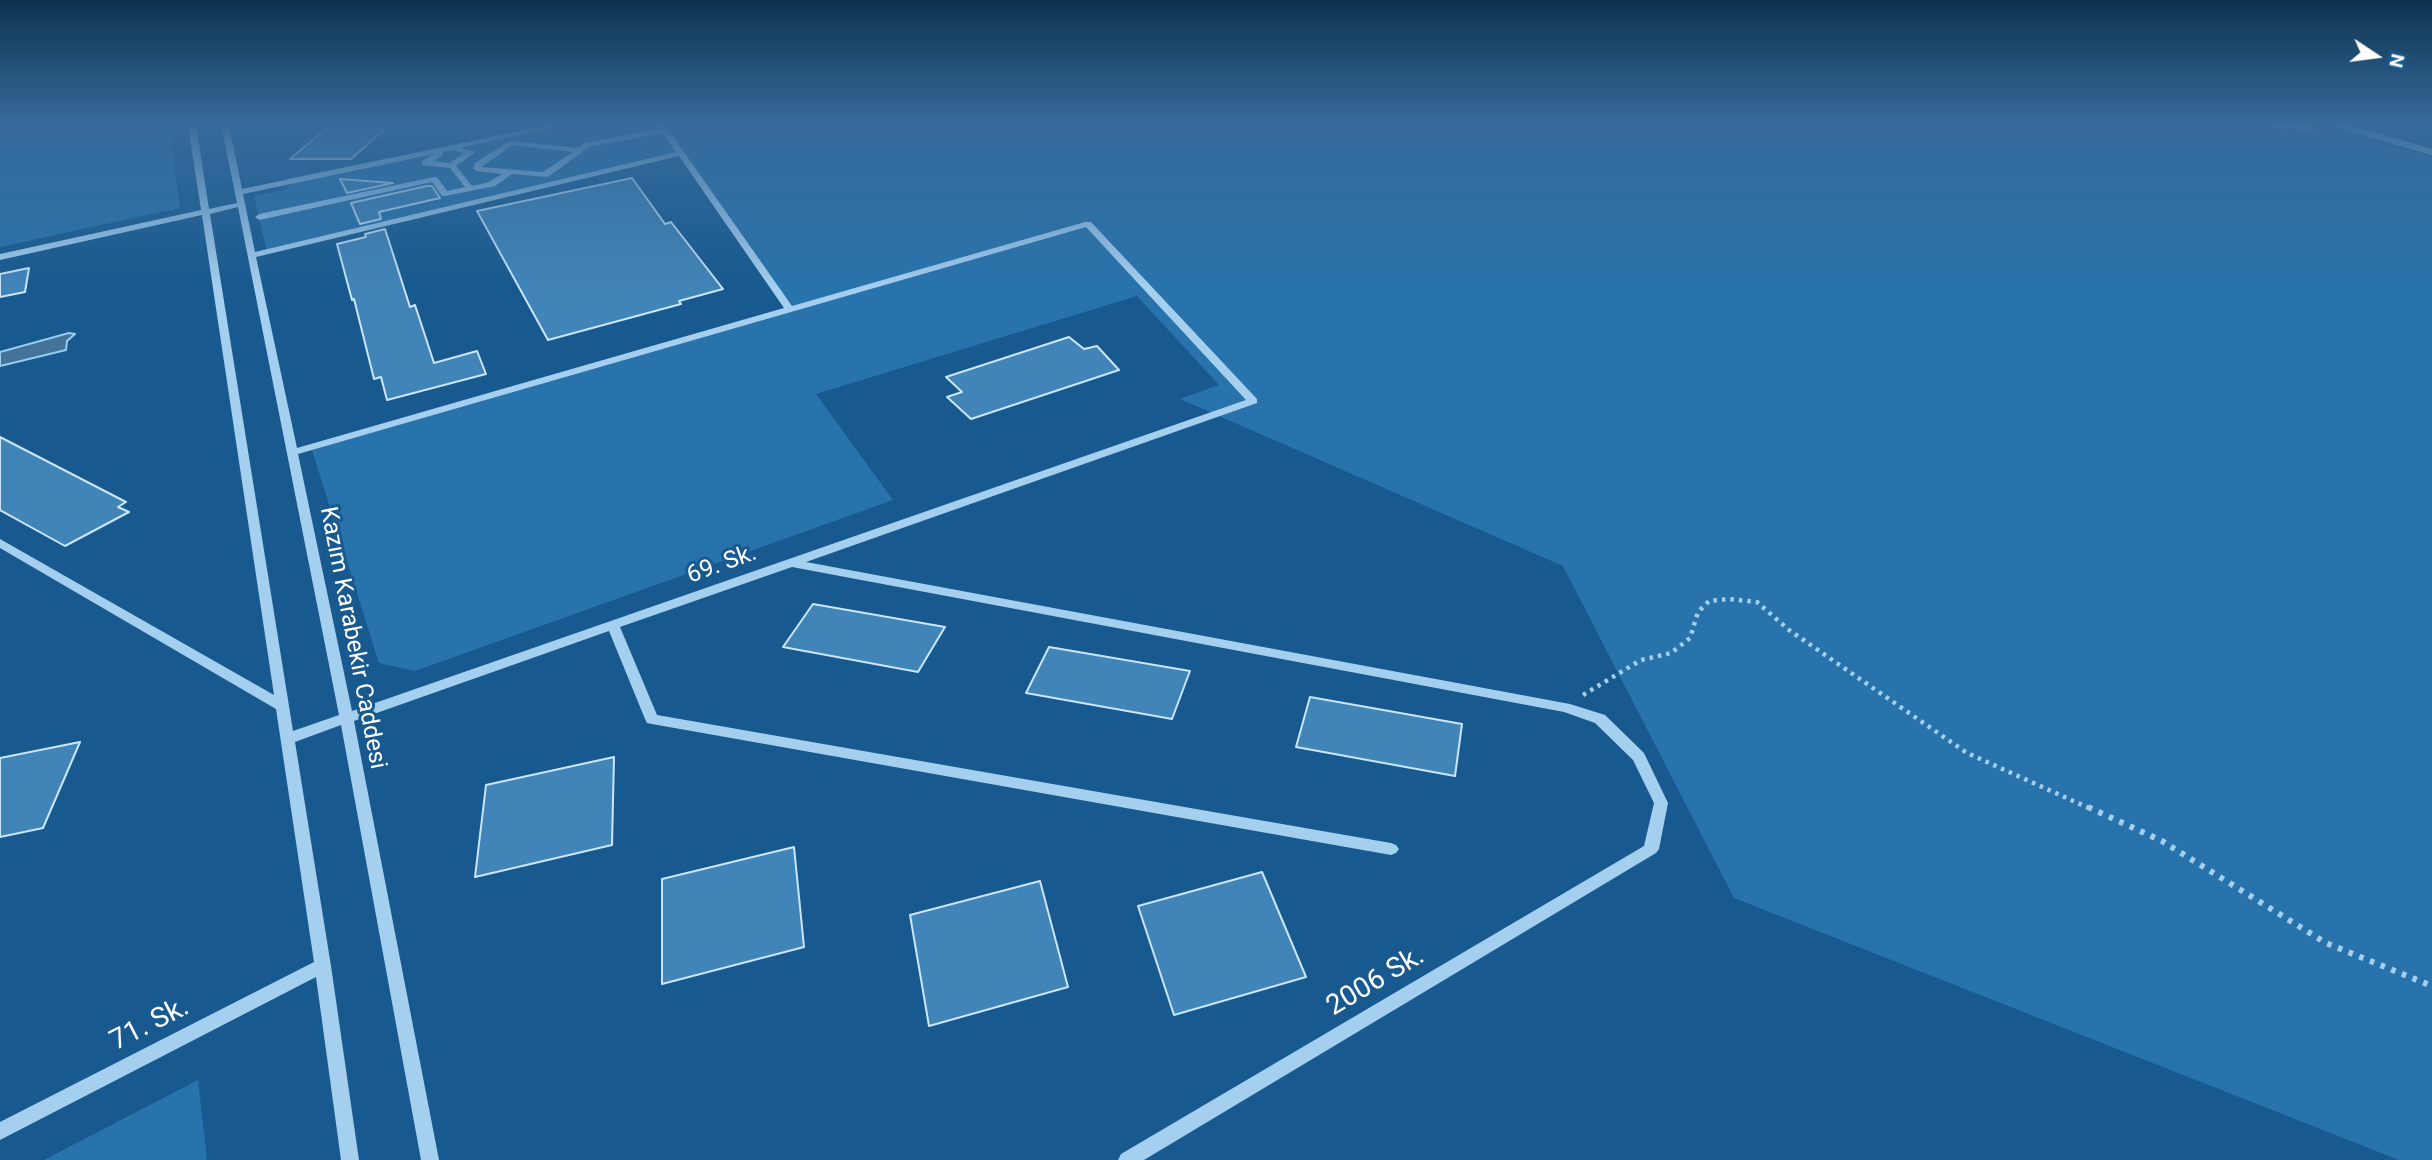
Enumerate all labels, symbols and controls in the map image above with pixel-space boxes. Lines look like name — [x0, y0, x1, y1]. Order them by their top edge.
north arrow — [2341, 21, 2411, 91]
text: N — [2384, 52, 2410, 70]
street label: Kazım Karabekir Caddesi — [312, 504, 392, 772]
street label: 69. Sk. — [683, 539, 761, 591]
street label: 2006 Sk. — [1321, 940, 1431, 1024]
street label: 71. Sk. — [105, 991, 195, 1059]

